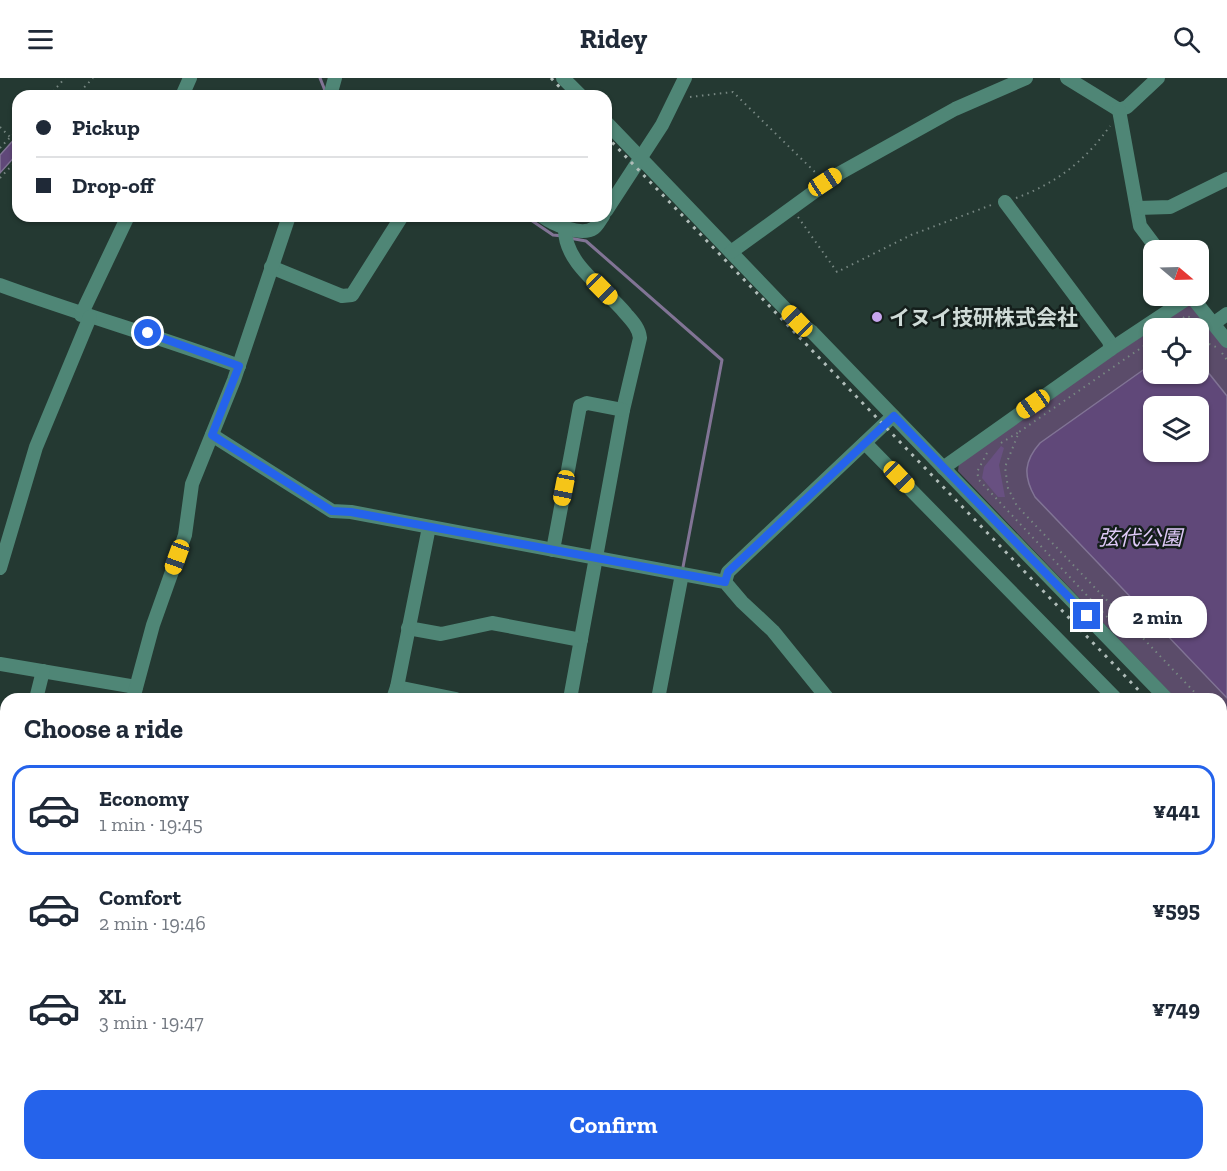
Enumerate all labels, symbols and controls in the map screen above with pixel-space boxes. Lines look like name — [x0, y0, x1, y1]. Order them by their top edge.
icon: menu — [24, 23, 57, 56]
text: Ridey — [580, 23, 647, 55]
icon: search — [1170, 23, 1203, 56]
text: Pickup — [72, 114, 140, 141]
car — [805, 165, 845, 199]
text: Drop-off — [72, 172, 154, 199]
north arrow — [1143, 240, 1209, 306]
map controls — [1143, 240, 1209, 462]
car — [583, 270, 621, 308]
car — [778, 302, 816, 340]
place label: イヌイ技研株式会社 — [889, 305, 1078, 330]
marker: イヌイ技研株式会社 — [870, 310, 884, 324]
button: locate — [1143, 318, 1209, 384]
route start — [134, 319, 161, 346]
car — [1013, 386, 1053, 422]
button: layers — [1143, 396, 1209, 462]
car — [880, 458, 918, 496]
car — [552, 469, 576, 507]
park label: 弦代公園 — [1098, 525, 1185, 550]
car — [162, 537, 192, 577]
callout: 2 min — [1108, 595, 1207, 637]
route end — [1073, 602, 1100, 629]
text: 2 min — [1133, 605, 1182, 629]
text: Choose a ride — [24, 713, 183, 745]
icon: car — [27, 783, 81, 837]
text: Economy — [99, 785, 189, 812]
text: ¥441 — [1153, 797, 1200, 824]
text: 1 min · 19:45 — [99, 812, 203, 836]
icon: car — [27, 882, 81, 936]
text: Comfort — [99, 884, 181, 911]
text: ¥595 — [1152, 896, 1200, 923]
text: 2 min · 19:46 — [99, 911, 206, 935]
icon: car — [27, 981, 81, 1035]
text: XL — [99, 983, 126, 1010]
text: ¥749 — [1152, 995, 1200, 1022]
text: 3 min · 19:47 — [99, 1010, 204, 1034]
button: Confirm — [24, 1090, 1203, 1159]

